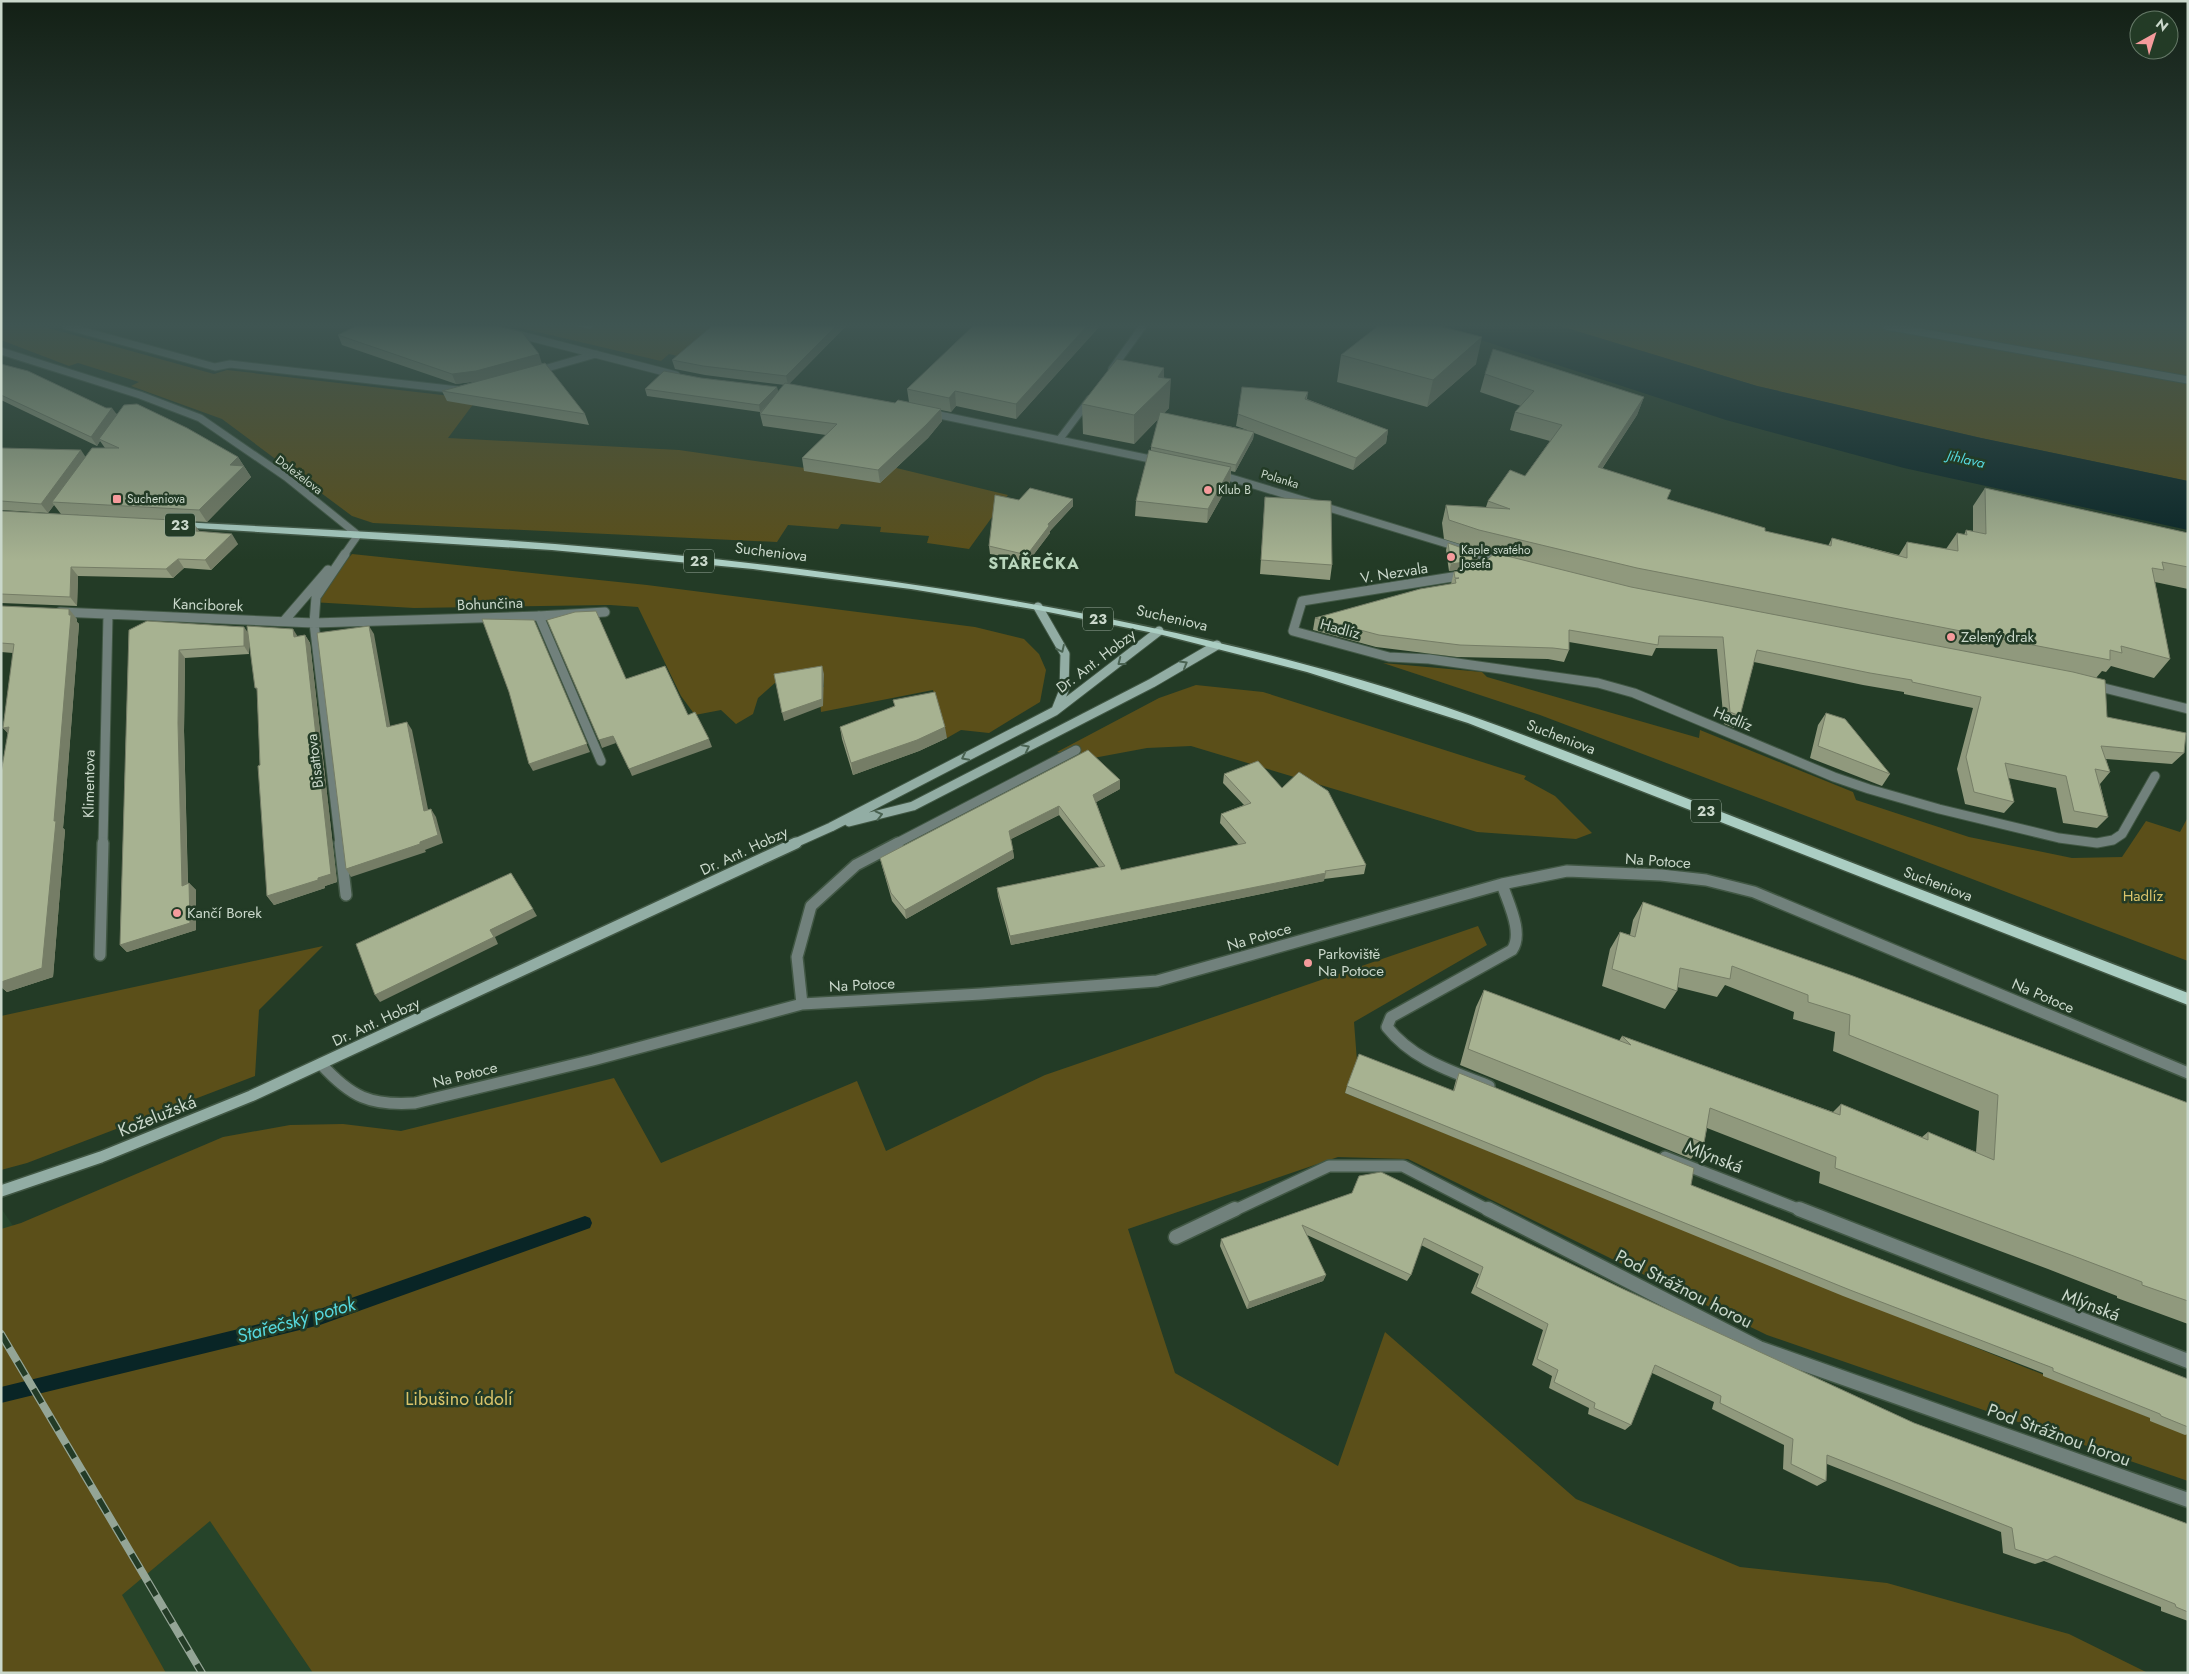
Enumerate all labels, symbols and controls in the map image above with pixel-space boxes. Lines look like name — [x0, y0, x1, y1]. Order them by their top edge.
north arrow — [2129, 10, 2179, 60]
text: N — [2152, 14, 2173, 36]
water label: Jihlava — [1942, 444, 1987, 473]
street label: Doleželova — [271, 451, 327, 499]
street label: Polanka — [1259, 465, 1301, 493]
place label: Klub B — [1218, 481, 1251, 499]
marker: Klub B — [1202, 484, 1214, 496]
place label: Sucheniova — [127, 490, 185, 508]
marker: Sucheniova — [111, 493, 123, 505]
road number: 23 — [165, 514, 195, 536]
street label: Sucheniova — [734, 537, 808, 567]
place label: Kaple svatého Josefa — [1459, 541, 1531, 573]
road number: 23 — [684, 550, 714, 572]
marker: Kaple svatého Josefa — [1445, 551, 1457, 563]
district label: STAŘEČKA — [988, 552, 1080, 575]
street label: V. Nezvala — [1359, 557, 1429, 589]
street label: Bohunčina — [456, 592, 524, 616]
street label: Kanciborek — [172, 593, 244, 617]
street label: Sucheniova — [1134, 599, 1210, 637]
road number: 23 — [1083, 608, 1113, 630]
street label: Hadlíz — [1317, 613, 1363, 645]
street label: Dr. Ant. Hobzy — [1052, 623, 1141, 698]
place label: Zelený drak — [1961, 626, 2034, 648]
marker: Zelený drak — [1945, 631, 1957, 643]
one-way arrow — [1055, 644, 1065, 653]
one-way arrow — [1118, 656, 1127, 664]
one-way arrow — [1179, 661, 1188, 671]
street label: Hadlíz — [1710, 701, 1756, 737]
street label: Sucheniova — [1523, 714, 1599, 760]
street label: Bisattova — [301, 733, 329, 789]
one-way arrow — [1021, 744, 1030, 754]
street label: Klimentova — [77, 750, 101, 818]
one-way arrow — [962, 751, 971, 761]
road number: 23 — [1691, 799, 1721, 822]
one-way arrow — [874, 810, 883, 821]
street label: Dr. Ant. Hobzy — [696, 821, 792, 881]
street label: Na Potoce — [1624, 848, 1692, 874]
street label: Sucheniova — [1900, 861, 1976, 907]
park label: Hadlíz — [2123, 885, 2163, 907]
place label: Kančí Borek — [187, 902, 262, 924]
marker: Kančí Borek — [171, 907, 183, 919]
street label: Na Potoce — [1224, 917, 1294, 957]
place label: Parkoviště Na Potoce — [1318, 943, 1384, 982]
marker: Parkoviště Na Potoce — [1302, 957, 1314, 969]
street label: Na Potoce — [828, 972, 896, 998]
street label: Na Potoce — [2008, 973, 2078, 1019]
street label: Dr. Ant. Hobzy — [328, 992, 424, 1052]
street label: Na Potoce — [430, 1056, 500, 1094]
street label: Koželužská — [114, 1088, 200, 1144]
street label: Mlýnská — [1681, 1134, 1747, 1180]
street label: Pod Strážnou horou — [1611, 1243, 1757, 1335]
street label: Mlýnská — [2058, 1282, 2124, 1328]
water label: Stařečský potok — [234, 1290, 359, 1350]
park label: Libušino údolí — [405, 1386, 514, 1412]
street label: Pod Strážnou horou — [1984, 1397, 2134, 1473]

